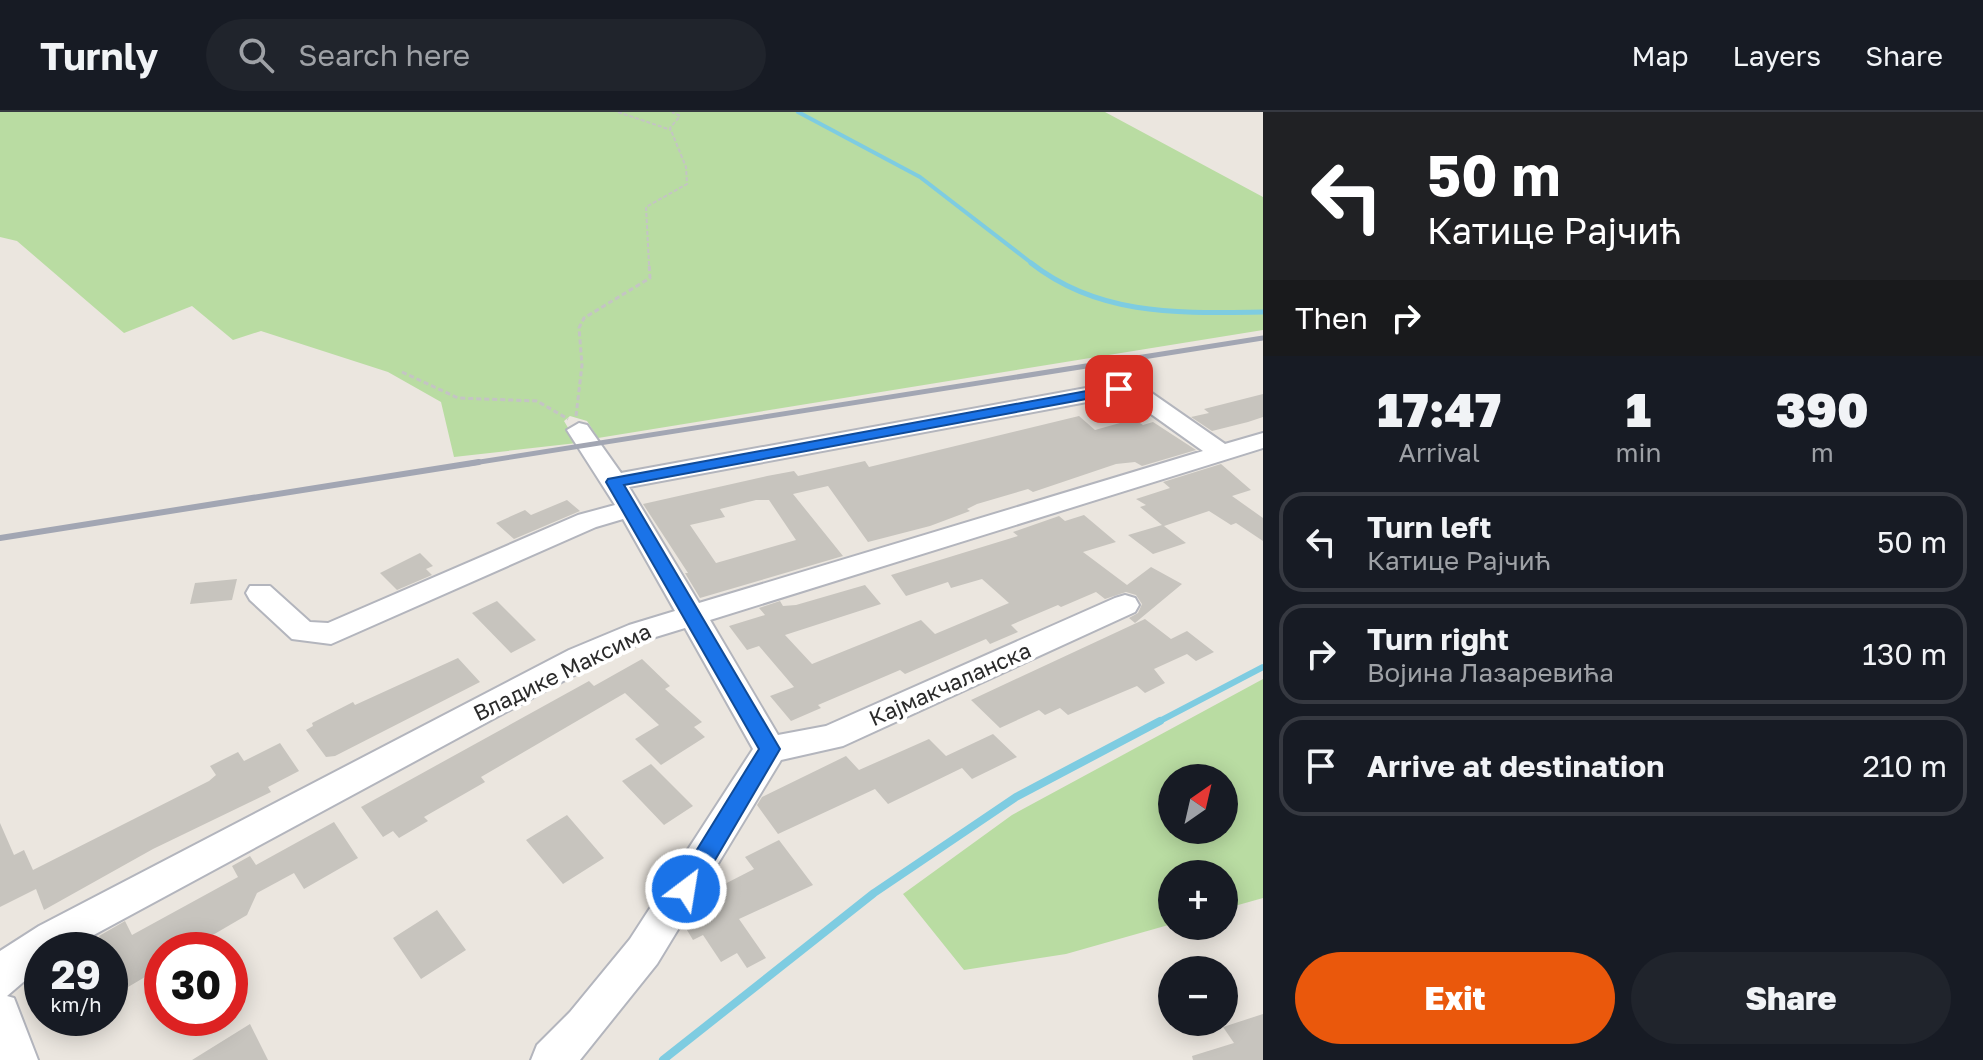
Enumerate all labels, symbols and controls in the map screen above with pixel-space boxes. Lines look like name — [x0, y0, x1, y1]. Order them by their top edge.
search box — [206, 19, 766, 91]
text: Turnly — [40, 33, 158, 78]
icon: search — [234, 33, 278, 77]
text: Search here — [298, 37, 470, 73]
text: Map — [1631, 39, 1689, 72]
text: Layers — [1733, 39, 1821, 72]
text: Share — [1865, 39, 1943, 72]
text: 50 m — [1427, 141, 1561, 208]
icon: left — [1295, 144, 1399, 248]
text: Катице Рајчић — [1427, 209, 1681, 252]
icon: right — [1384, 296, 1428, 340]
text: Then — [1295, 300, 1368, 336]
pin — [1085, 355, 1153, 423]
icon: arrive — [1097, 367, 1141, 411]
text: 17:47 — [1377, 380, 1501, 438]
text: 1 — [1626, 380, 1651, 438]
text: 390 — [1776, 380, 1869, 438]
text: Arrival — [1399, 437, 1480, 468]
text: min — [1616, 437, 1662, 468]
text: m — [1811, 437, 1834, 468]
text: Turn left — [1367, 509, 1492, 545]
icon: left — [1299, 520, 1343, 564]
text: 50 m — [1877, 524, 1947, 560]
text: Катице Рајчић — [1367, 545, 1551, 576]
street label: Владике Максима — [469, 617, 655, 726]
text: Turn right — [1367, 621, 1509, 657]
icon: right — [1299, 632, 1343, 676]
street label: Кајмакчаланска — [865, 636, 1035, 731]
text: 130 m — [1862, 636, 1947, 672]
text: Војина Лазаревића — [1367, 657, 1614, 688]
icon: arrive — [1299, 744, 1343, 788]
text: Arrive at destination — [1367, 748, 1664, 784]
text: 210 m — [1862, 748, 1947, 784]
north arrow — [1158, 764, 1238, 844]
map controls — [1158, 764, 1238, 1036]
position arrow — [644, 847, 728, 931]
button: + — [1158, 860, 1238, 940]
speed limit sign: 30 — [144, 932, 248, 1036]
text: 29 — [51, 950, 101, 998]
button: Exit — [1295, 952, 1615, 1044]
button: Share — [1631, 952, 1951, 1044]
button: − — [1158, 956, 1238, 1036]
text: km/h — [51, 992, 101, 1016]

